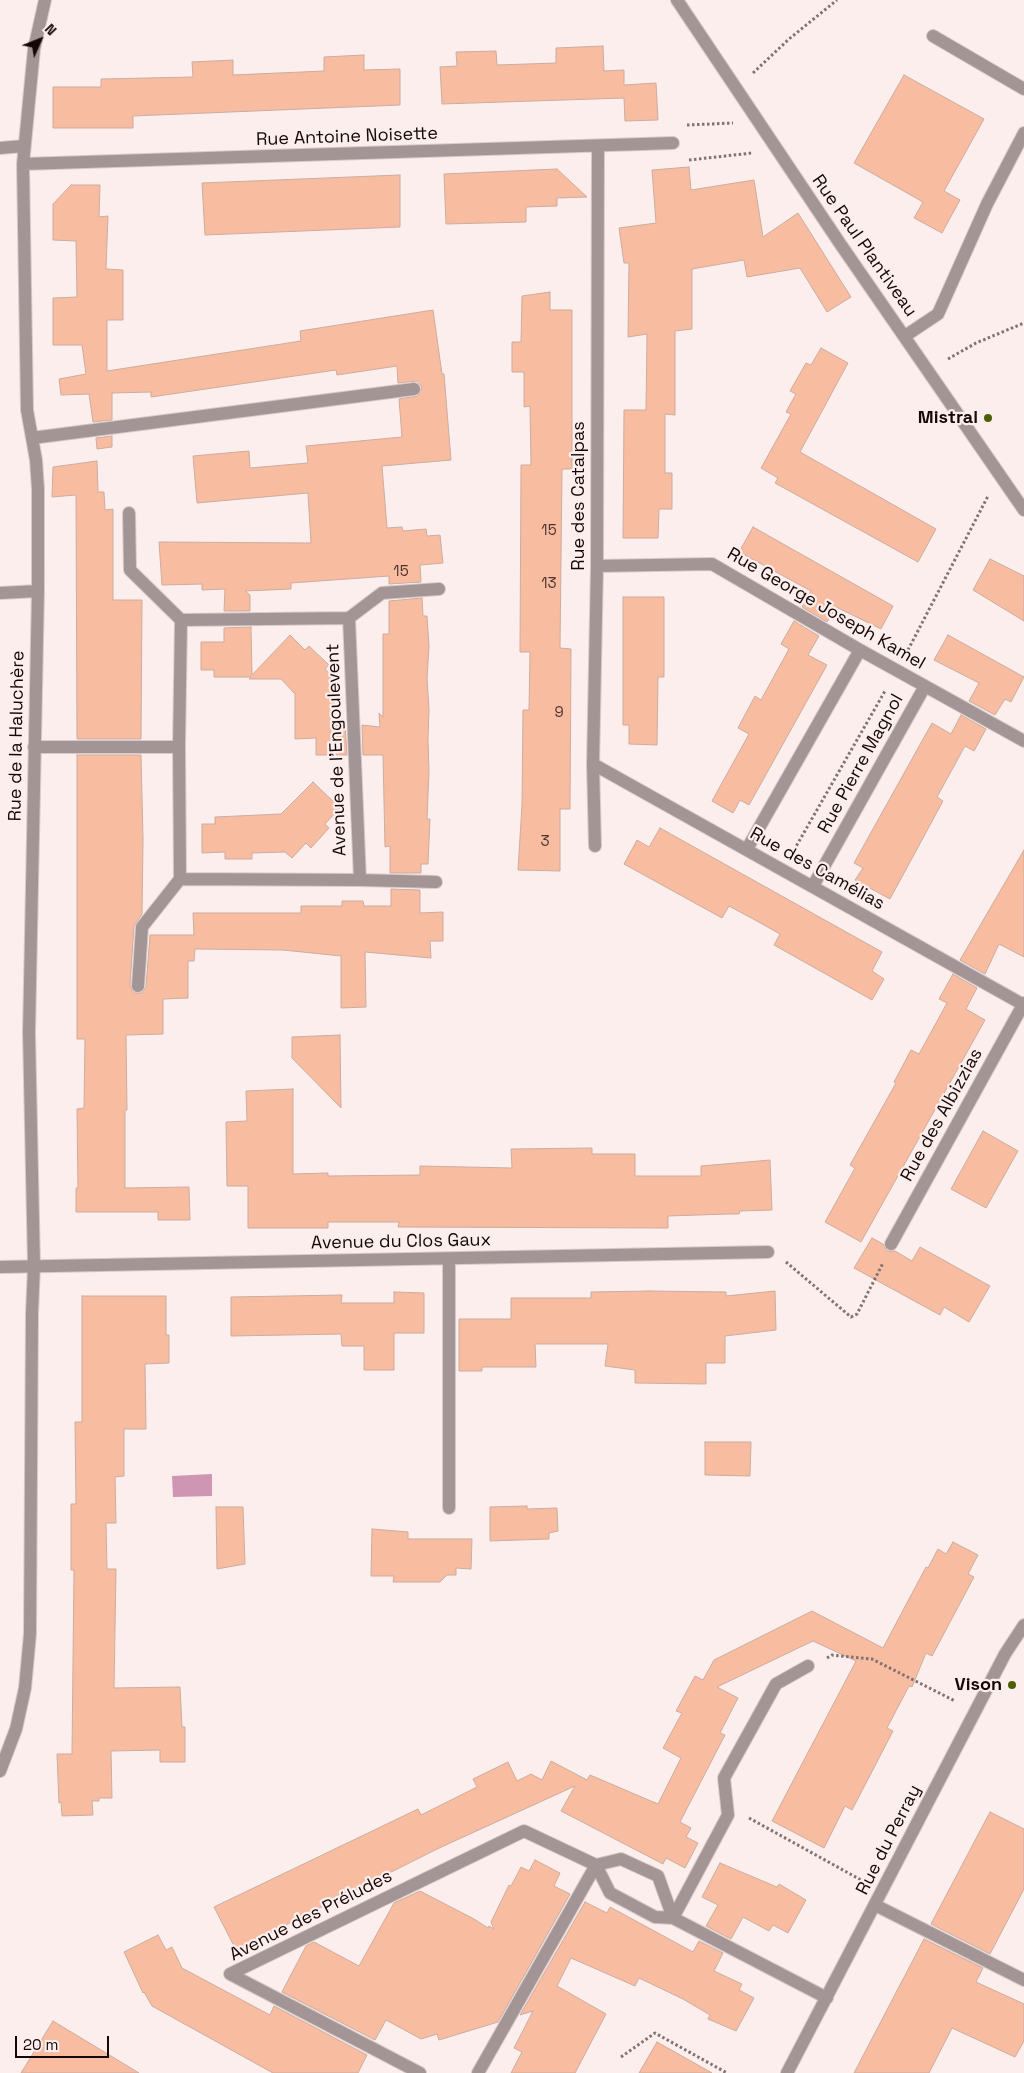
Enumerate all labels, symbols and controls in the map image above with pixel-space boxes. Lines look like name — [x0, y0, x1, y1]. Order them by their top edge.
north arrow — [15, 15, 65, 65]
text: N — [41, 20, 61, 39]
street label: Rue Antoine Noisette — [256, 123, 438, 151]
street label: Rue Paul Plantiveau — [807, 171, 921, 321]
place label: Mistral — [918, 407, 978, 429]
marker: Mistral — [982, 412, 994, 424]
street label: Rue des Catalpas — [568, 421, 590, 571]
house number: 15 — [541, 522, 557, 540]
street label: Rue George Joseph Kamel — [723, 543, 929, 675]
house number: 15 — [393, 563, 409, 581]
house number: 13 — [541, 575, 557, 593]
street label: Avenue de l'Engoulevent — [322, 643, 352, 857]
street label: Rue de la Haluchère — [5, 650, 29, 822]
street label: Rue Pierre Magnol — [814, 691, 908, 837]
house number: 9 — [554, 704, 564, 722]
street label: Rue des Camélias — [746, 823, 888, 915]
house number: 3 — [540, 833, 550, 851]
street label: Rue des Albizzias — [897, 1045, 987, 1185]
street label: Avenue du Clos Gaux — [311, 1230, 491, 1254]
place label: Vison — [955, 1674, 1002, 1696]
marker: Vison — [1006, 1679, 1018, 1691]
street label: Rue du Perray — [852, 1781, 926, 1899]
street label: Avenue des Préludes — [226, 1866, 396, 1966]
scale bar — [18, 2026, 111, 2058]
text: 20 m — [23, 2035, 58, 2054]

